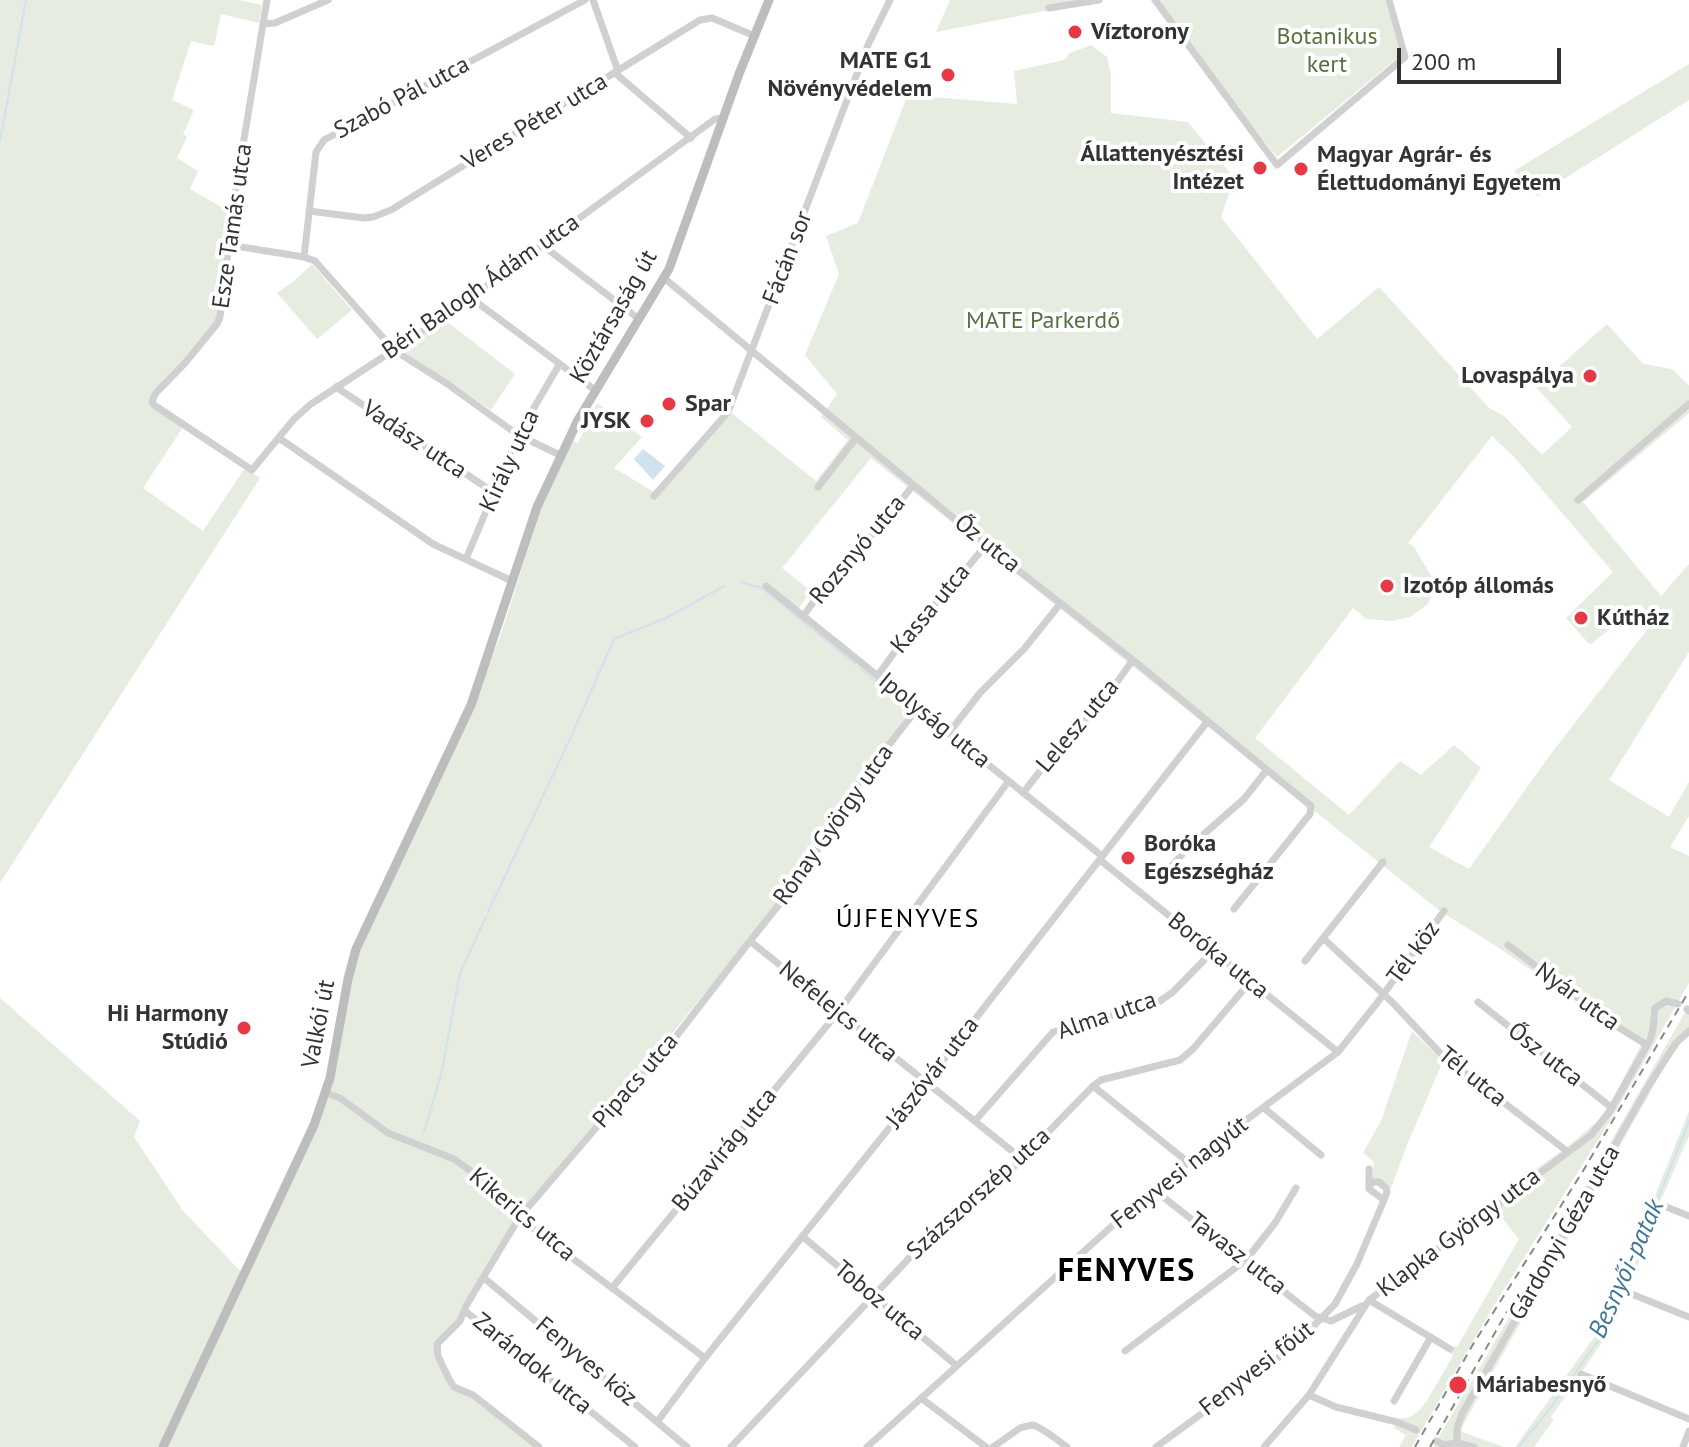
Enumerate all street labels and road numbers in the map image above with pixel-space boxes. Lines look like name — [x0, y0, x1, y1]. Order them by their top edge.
street label: Szabó Pál utca — [329, 50, 475, 146]
street label: Veres Péter utca — [457, 67, 613, 177]
street label: Esze Tamás utca — [207, 142, 259, 310]
street label: Fácán sor — [757, 207, 819, 309]
street label: Béri Balogh Ádám utca — [377, 208, 585, 366]
street label: Köztársaság út — [564, 245, 664, 389]
street label: Vadász utca — [356, 395, 472, 485]
street label: Király utca — [474, 405, 546, 517]
street label: Rozsnyó utca — [804, 490, 912, 610]
street label: Őz utca — [948, 509, 1026, 579]
street label: Kassa utca — [885, 558, 977, 660]
street label: Ipolyság utca — [872, 667, 996, 775]
street label: Lelesz utca — [1031, 673, 1125, 779]
street label: Rónay György utca — [768, 739, 900, 911]
street label: Boróka utca — [1162, 907, 1274, 1005]
street label: Tél köz — [1382, 916, 1446, 990]
street label: Nefelejcs utca — [773, 955, 903, 1069]
street label: Nyár utca — [1529, 957, 1625, 1037]
street label: Valkói út — [296, 977, 342, 1071]
street label: Alma utca — [1054, 986, 1160, 1046]
street label: Jászóvár utca — [881, 1012, 985, 1134]
street label: Ősz utca — [1502, 1017, 1588, 1093]
street label: Pipacs utca — [587, 1028, 685, 1134]
street label: Tél utca — [1432, 1041, 1512, 1113]
street label: Búzavirág utca — [666, 1082, 784, 1218]
street label: Fenyvesi nagyút — [1106, 1111, 1254, 1235]
street label: Százszorszép utca — [901, 1122, 1057, 1266]
street label: Gárdonyi Géza utca — [1503, 1141, 1627, 1325]
street label: Kikerics utca — [463, 1162, 581, 1268]
street label: Klapka György utca — [1372, 1162, 1546, 1304]
street label: Tavasz utca — [1182, 1207, 1292, 1301]
street label: Toboz utca — [828, 1255, 930, 1347]
street label: Zarándok utca — [467, 1307, 597, 1421]
street label: Fenyves köz — [529, 1311, 643, 1413]
street label: Fenyvesi főút — [1194, 1316, 1320, 1422]

